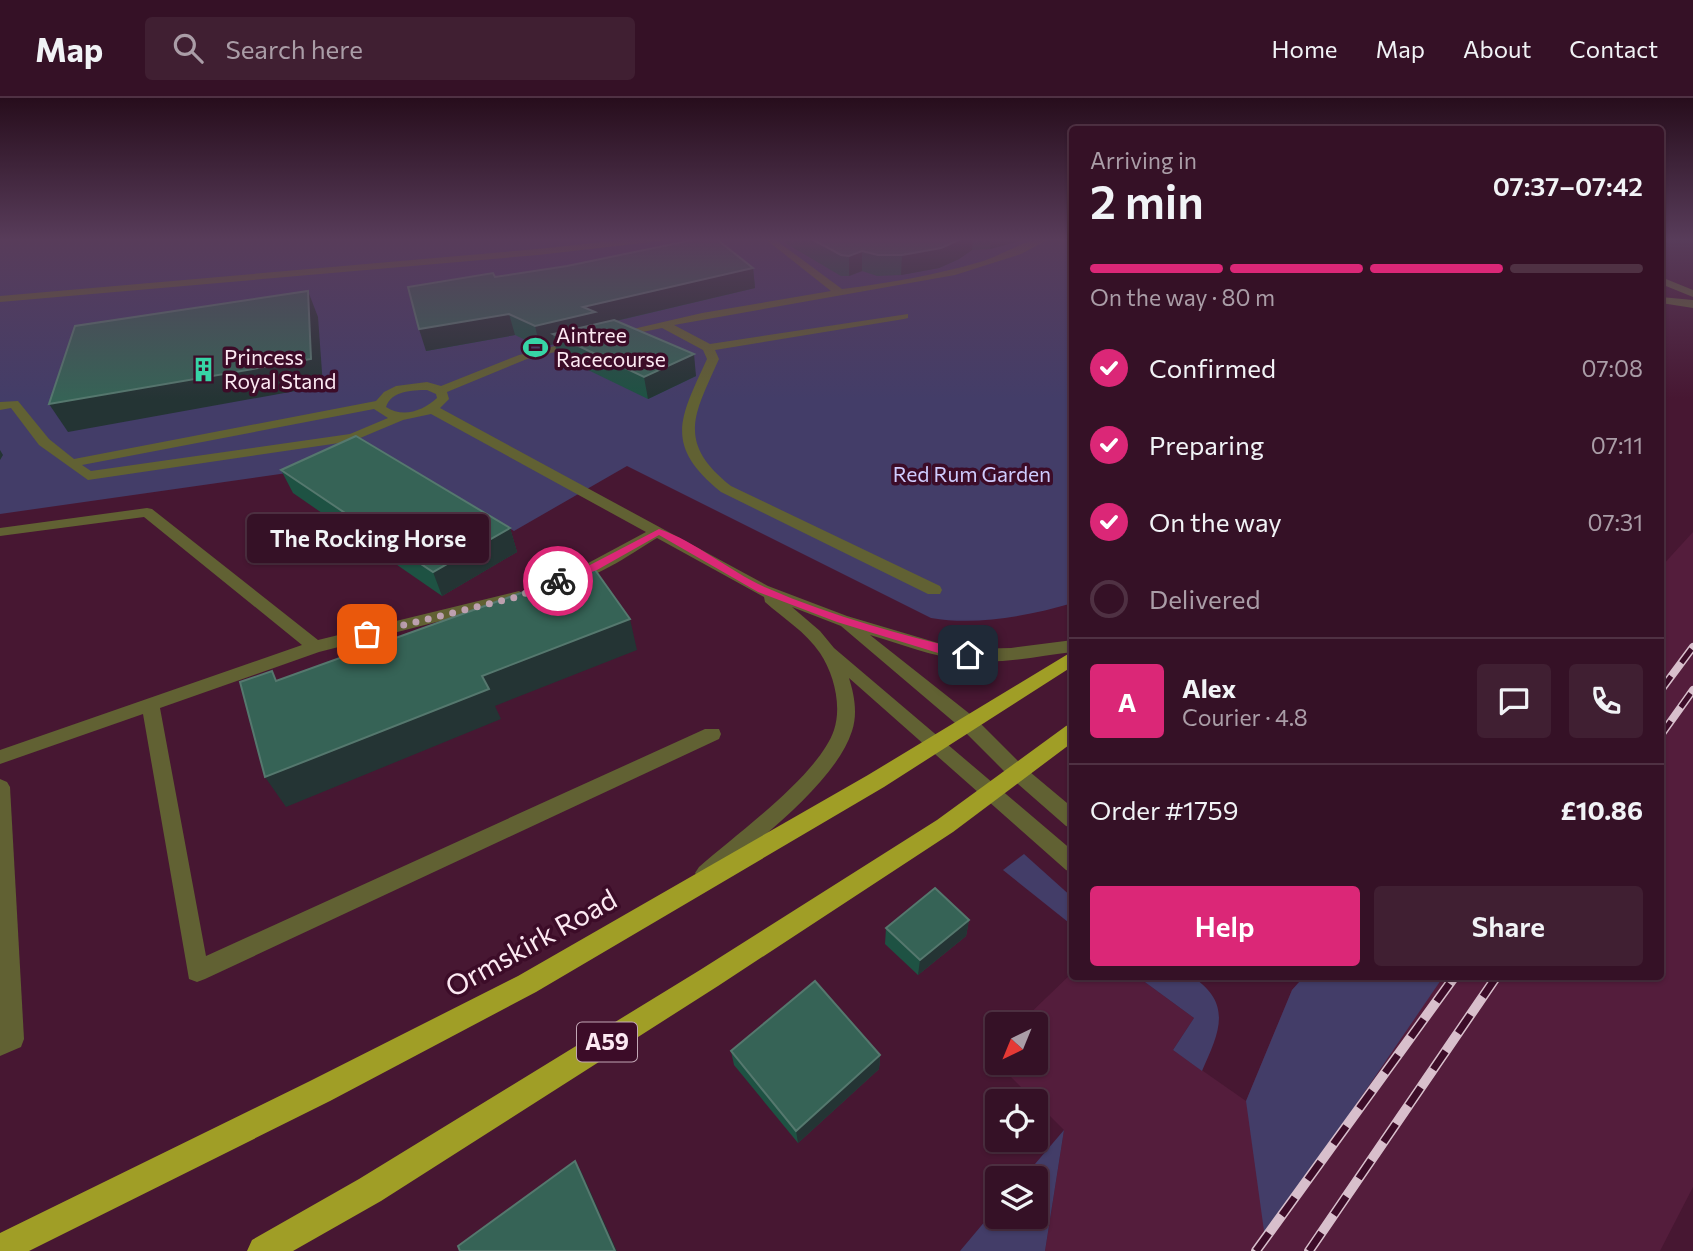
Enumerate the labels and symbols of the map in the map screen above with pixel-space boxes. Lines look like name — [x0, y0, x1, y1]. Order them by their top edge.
place label: Aintree Racecourse — [556, 322, 666, 371]
sports icon: Aintree Racecourse — [522, 334, 550, 362]
place label: Princess Royal Stand — [224, 344, 336, 393]
building icon: Princess Royal Stand — [190, 356, 218, 384]
park label: Red Rum Garden — [893, 461, 1051, 486]
callout: The Rocking Horse — [246, 515, 488, 564]
courier — [523, 546, 593, 616]
pin — [337, 604, 397, 664]
pin — [938, 625, 998, 685]
street label: Ormskirk Road — [439, 881, 622, 1003]
north arrow — [985, 1012, 1048, 1074]
road number: A59 — [577, 1023, 637, 1062]

